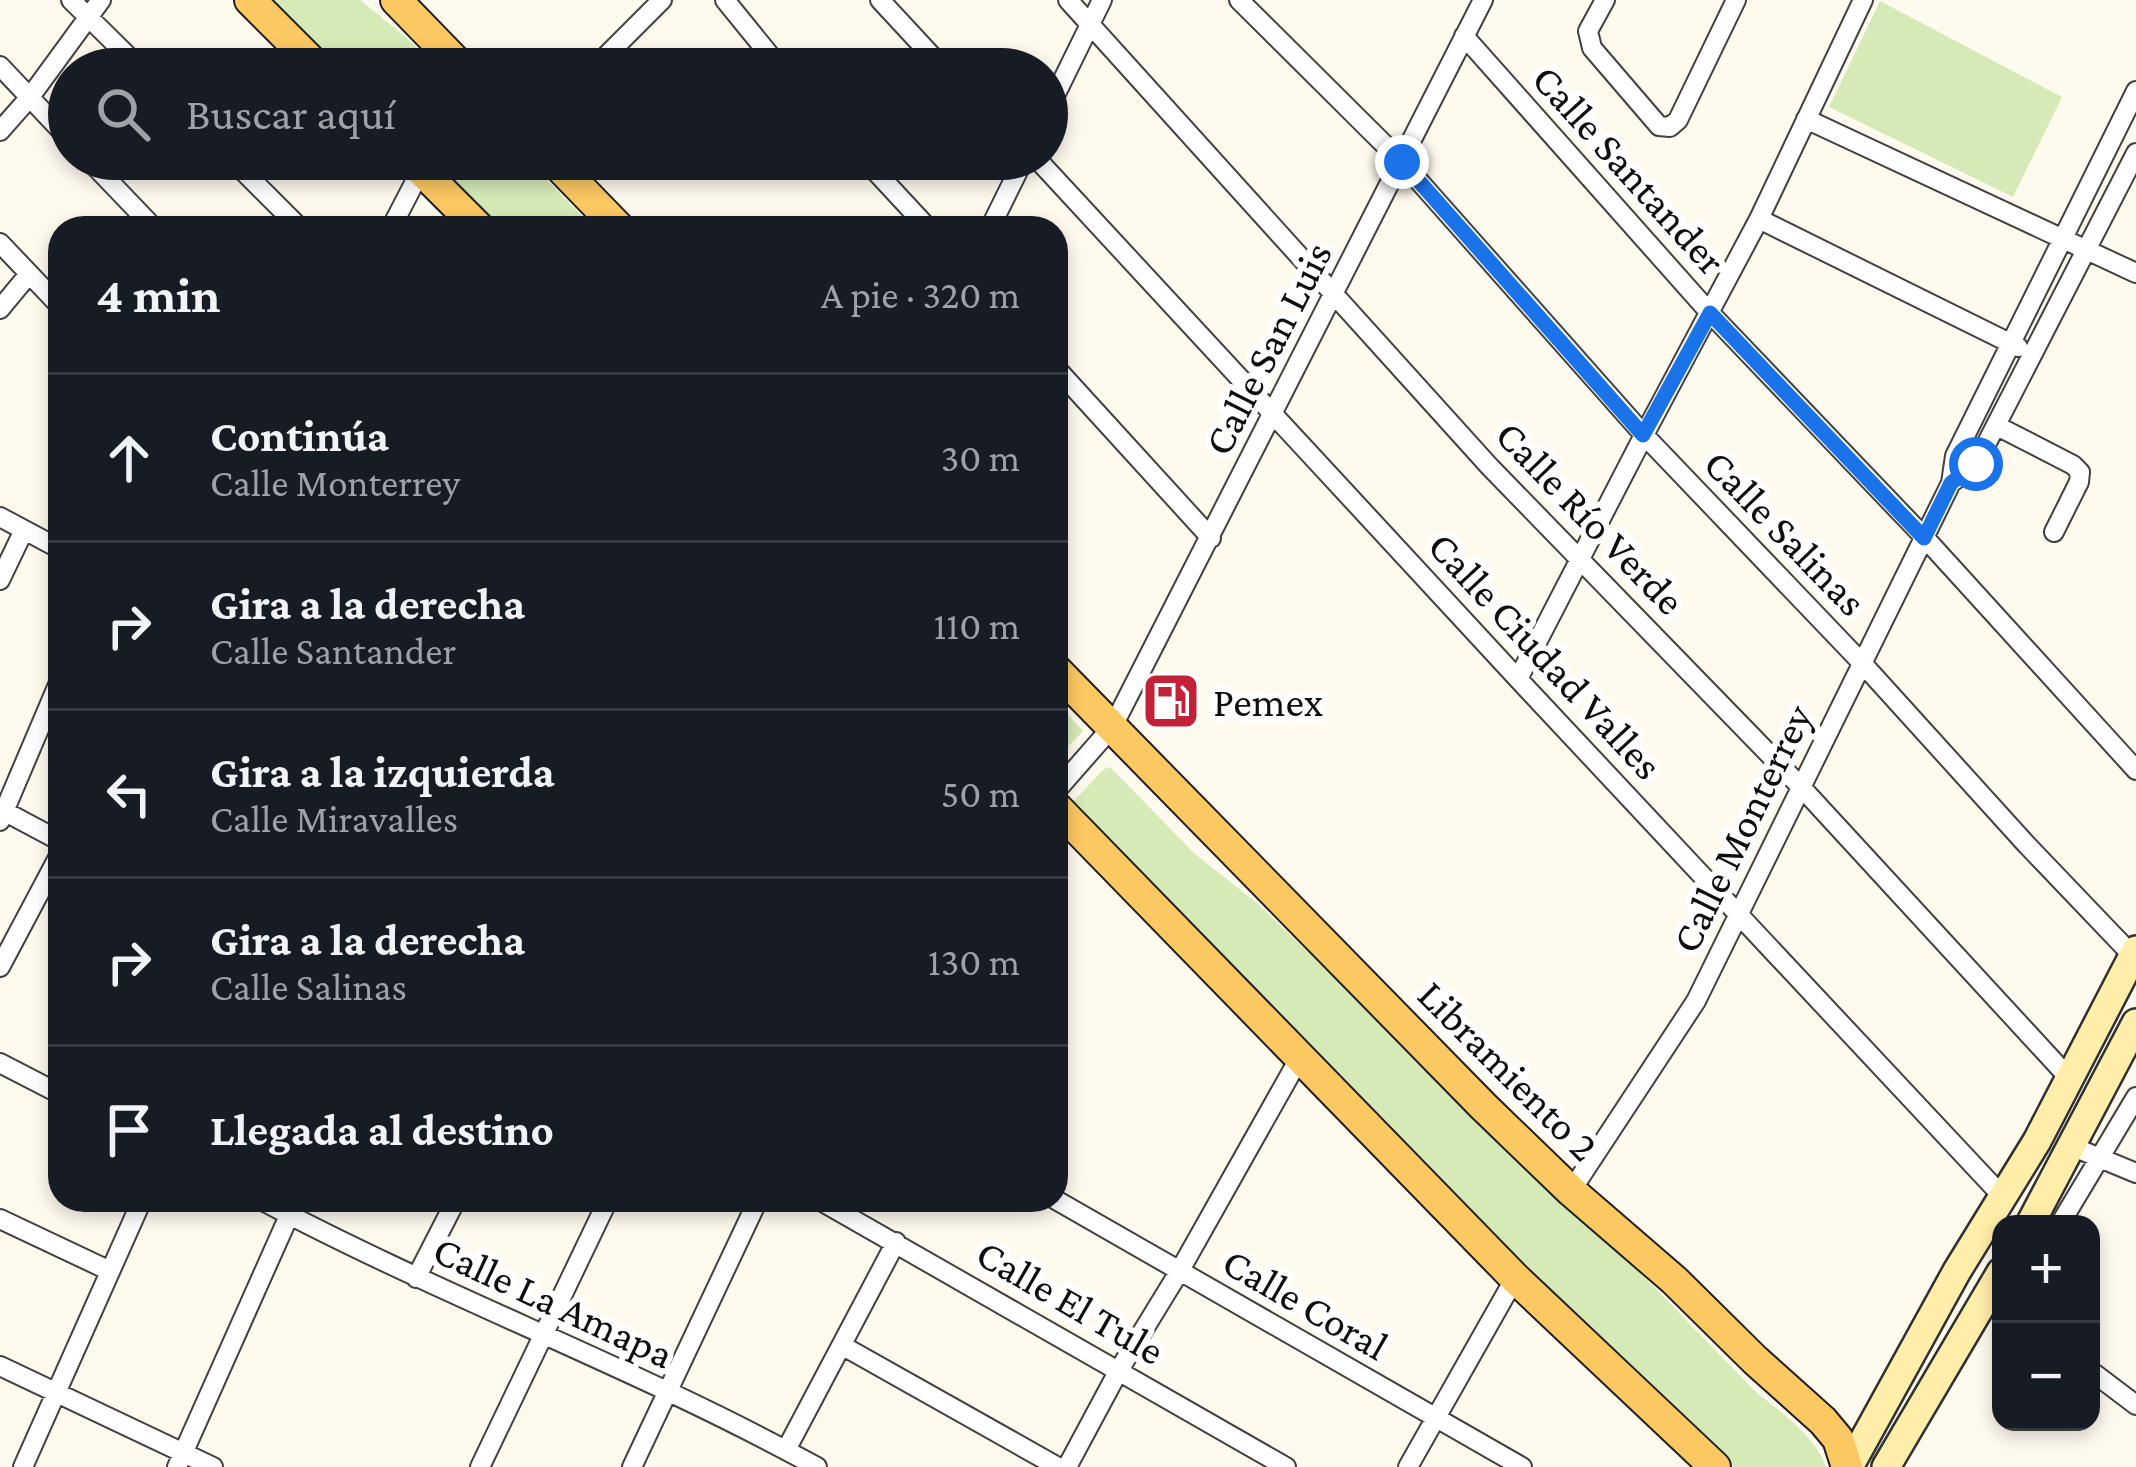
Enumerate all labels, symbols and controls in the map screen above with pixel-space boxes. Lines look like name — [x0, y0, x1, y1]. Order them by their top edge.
search box — [48, 48, 1068, 180]
street label: Calle Santander — [1523, 55, 1736, 284]
icon: search — [90, 81, 156, 147]
text: Buscar aquí — [186, 89, 396, 139]
route end — [1375, 135, 1429, 189]
street label: Calle San Luis — [1194, 234, 1341, 462]
text: 4 min — [96, 266, 221, 323]
text: A pie · 320 m — [821, 273, 1020, 316]
text: Continúa — [210, 411, 389, 461]
street label: Calle Río Verde — [1487, 411, 1695, 624]
icon: ahead — [96, 425, 162, 491]
text: 30 m — [941, 436, 1020, 479]
route start — [1949, 437, 2003, 491]
street label: Calle Salinas — [1695, 440, 1876, 625]
text: Calle Monterrey — [210, 461, 460, 504]
street label: Calle Ciudad Valles — [1419, 522, 1672, 789]
text: Gira a la derecha — [210, 579, 525, 629]
icon: right — [96, 593, 162, 659]
text: 110 m — [933, 604, 1020, 647]
text: Calle Santander — [210, 629, 456, 672]
fuel station icon: Pemex — [1140, 670, 1202, 732]
place label: Pemex — [1213, 678, 1323, 725]
street label: Calle Monterrey — [1661, 696, 1822, 960]
text: Gira a la izquierda — [210, 747, 555, 797]
icon: left — [96, 761, 162, 827]
text: 50 m — [941, 772, 1020, 815]
text: Calle Miravalles — [210, 797, 458, 840]
text: Gira a la derecha — [210, 915, 525, 965]
icon: right — [96, 929, 162, 995]
text: 130 m — [928, 940, 1020, 983]
text: Calle Salinas — [210, 965, 407, 1008]
street label: Libramiento 2 — [1409, 971, 1608, 1170]
icon: arrive — [96, 1097, 162, 1163]
text: Llegada al destino — [210, 1105, 554, 1155]
map controls — [1992, 1215, 2100, 1431]
button: + — [1992, 1215, 2100, 1323]
street label: Calle La Amapa — [426, 1225, 681, 1378]
street label: Calle El Tule — [969, 1229, 1173, 1374]
street label: Calle Coral — [1215, 1237, 1396, 1369]
button: − — [1992, 1323, 2100, 1431]

